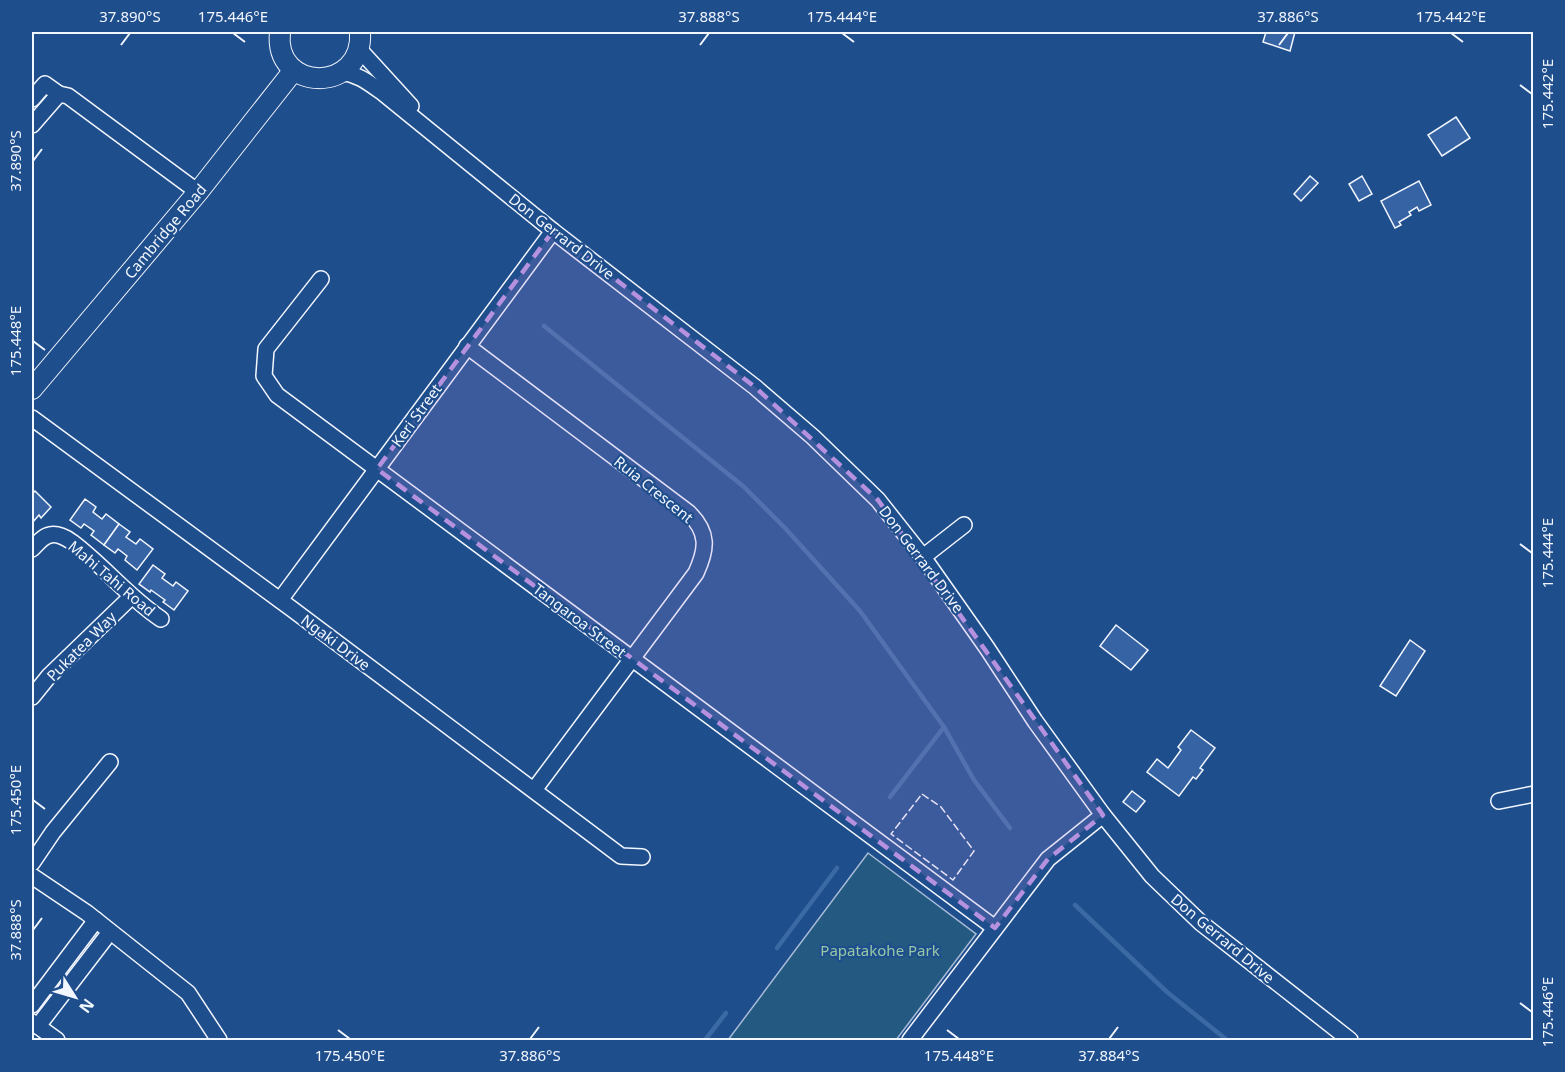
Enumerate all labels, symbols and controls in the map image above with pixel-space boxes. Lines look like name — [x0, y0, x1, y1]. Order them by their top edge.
text: 37.890°S — [99, 6, 161, 26]
text: 175.446°E — [198, 6, 268, 26]
text: 37.888°S — [678, 6, 740, 26]
text: 175.444°E — [807, 6, 877, 26]
text: 37.886°S — [1257, 6, 1319, 26]
text: 175.442°E — [1416, 6, 1486, 26]
text: 175.442°E — [1537, 59, 1557, 129]
text: 37.890°S — [5, 130, 25, 192]
street label: Cambridge Road — [119, 179, 211, 283]
street label: Don Gerrard Drive — [505, 188, 619, 284]
text: 175.448°E — [5, 306, 25, 376]
street label: Keri Street — [386, 379, 446, 451]
street label: Ruia Crescent — [610, 451, 698, 527]
street label: Don Gerrard Drive — [875, 501, 969, 617]
text: 175.444°E — [1537, 518, 1557, 588]
street label: Mahi Tahi Road — [64, 536, 160, 620]
street label: Tangaroa Street — [529, 578, 631, 662]
street label: Pukatea Way — [42, 607, 120, 685]
street label: Ngaki Drive — [297, 609, 375, 675]
text: 175.450°E — [5, 765, 25, 835]
street label: Don Gerrard Drive — [1167, 889, 1279, 987]
text: 37.888°S — [5, 899, 25, 961]
park label: Papatakohe Park — [820, 940, 940, 960]
north arrow — [45, 967, 105, 1027]
text: 175.446°E — [1537, 977, 1557, 1047]
text: N — [74, 994, 100, 1018]
text: 175.450°E — [315, 1045, 385, 1065]
text: 37.886°S — [499, 1045, 561, 1065]
text: 175.448°E — [924, 1045, 994, 1065]
text: 37.884°S — [1078, 1045, 1140, 1065]

